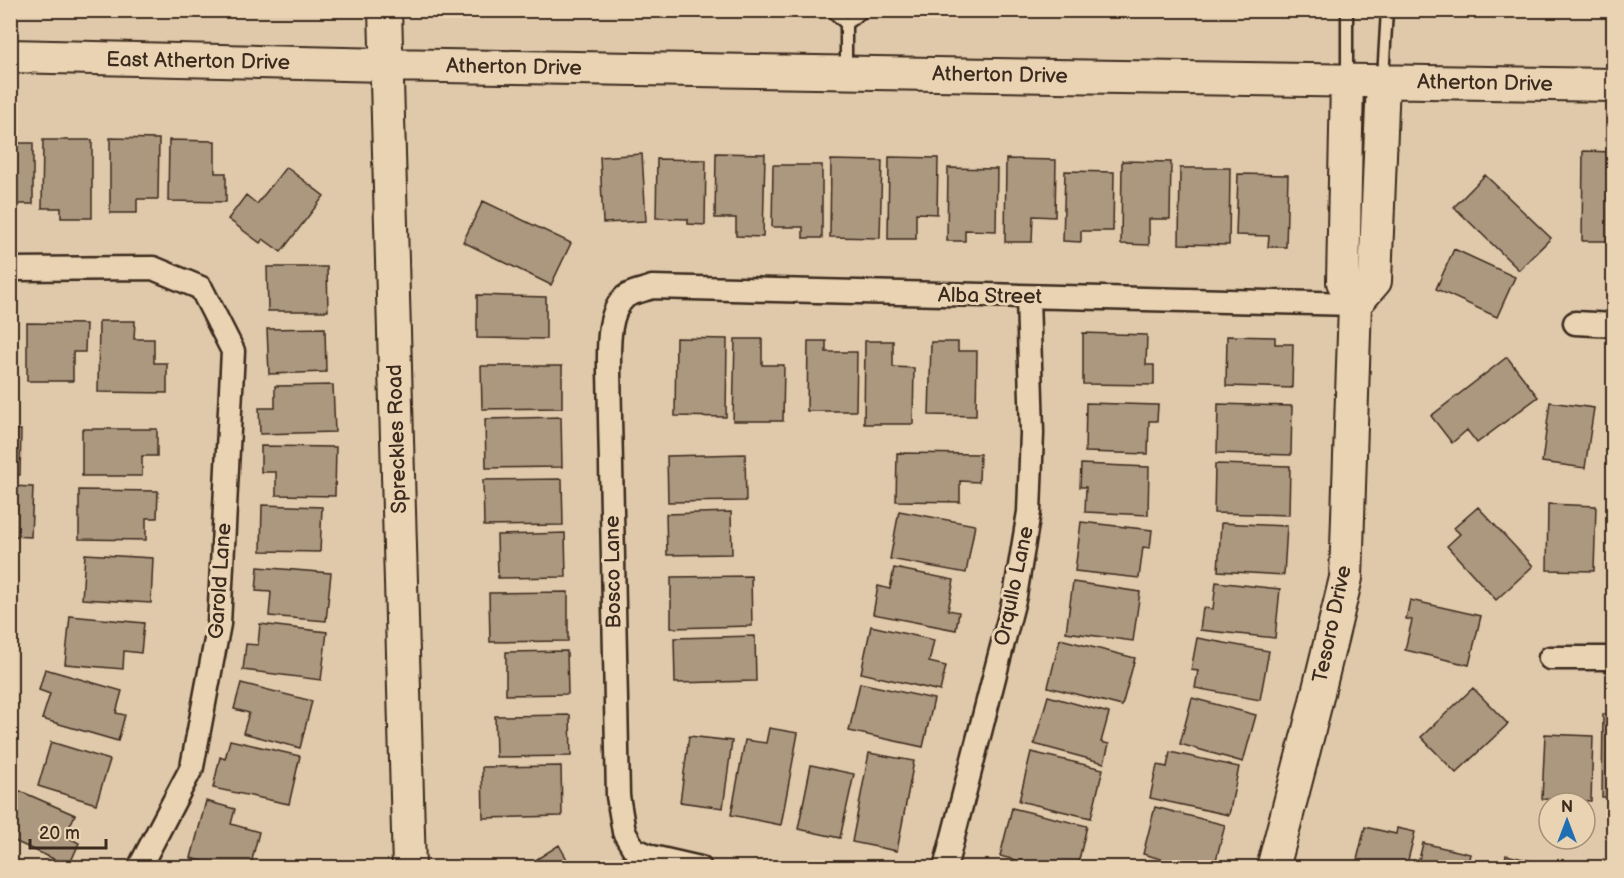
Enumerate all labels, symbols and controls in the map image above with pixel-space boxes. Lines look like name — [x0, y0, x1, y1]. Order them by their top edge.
street label: East Atherton Drive — [106, 47, 290, 75]
street label: Atherton Drive — [446, 53, 582, 81]
street label: Atherton Drive — [932, 61, 1068, 89]
street label: Atherton Drive — [1417, 69, 1553, 97]
street label: Alba Street — [938, 283, 1043, 309]
street label: Spreckles Road — [382, 364, 412, 514]
street label: Bosco Lane — [600, 515, 626, 629]
street label: Garold Lane — [203, 522, 237, 640]
street label: Orqullo Lane — [989, 524, 1039, 648]
street label: Tesoro Drive — [1307, 563, 1357, 685]
north arrow — [1537, 791, 1597, 851]
text: N — [1561, 798, 1573, 817]
scale bar — [30, 812, 106, 850]
text: 20 m — [39, 823, 80, 844]

